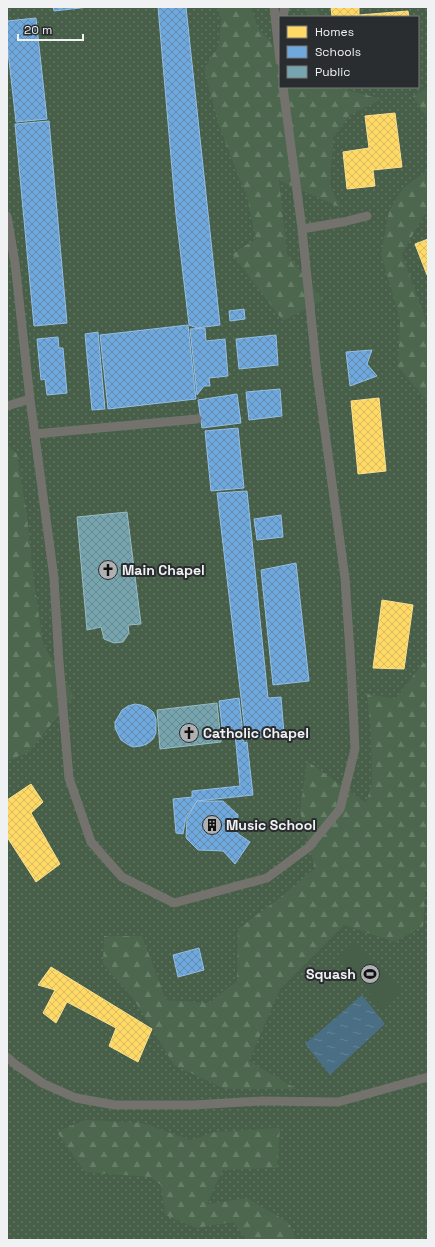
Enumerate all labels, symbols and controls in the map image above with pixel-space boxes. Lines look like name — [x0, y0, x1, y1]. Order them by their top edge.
scale bar — [18, 16, 83, 42]
legend — [279, 16, 419, 88]
text: 20 m — [24, 22, 52, 38]
text: Homes — [315, 24, 354, 40]
text: Schools — [315, 44, 361, 60]
text: Public — [315, 64, 350, 80]
church icon: Main Chapel — [97, 559, 119, 581]
place label: Main Chapel — [122, 561, 205, 579]
church icon: Catholic Chapel — [178, 722, 200, 744]
place label: Catholic Chapel — [203, 724, 309, 742]
building icon: Music School — [201, 814, 223, 836]
place label: Music School — [226, 816, 316, 834]
sports icon: Squash — [359, 963, 381, 985]
place label: Squash — [306, 965, 356, 983]

